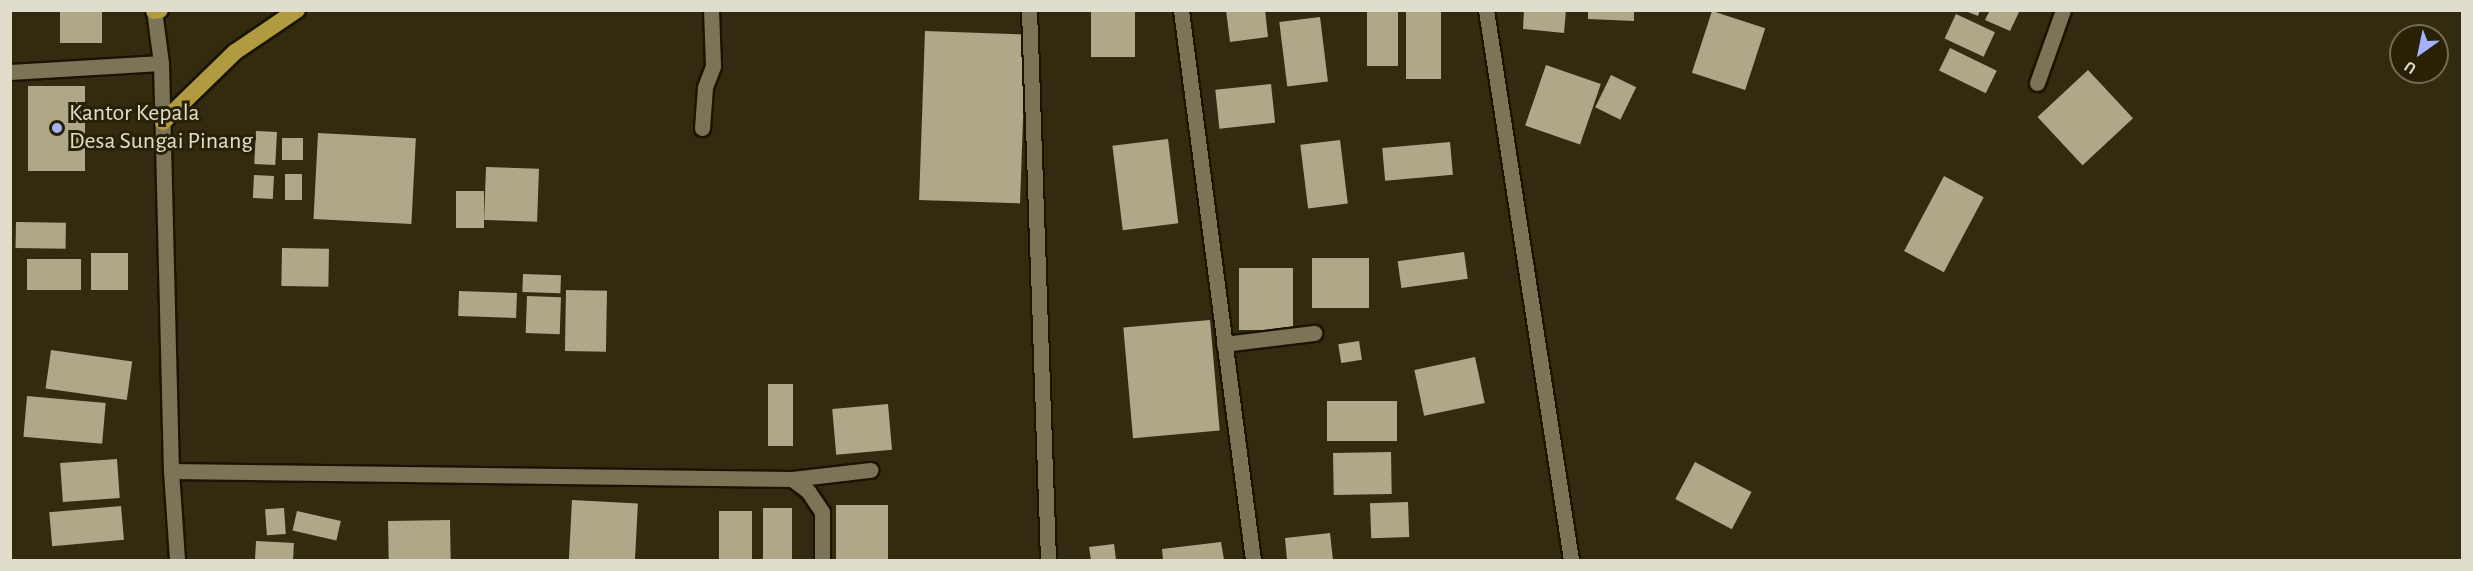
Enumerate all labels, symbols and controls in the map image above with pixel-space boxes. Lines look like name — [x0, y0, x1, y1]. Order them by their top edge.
north arrow — [2389, 24, 2449, 84]
text: U — [2402, 58, 2419, 77]
place label: Kantor Kepala Desa Sungai Pinang — [69, 100, 253, 156]
marker: Kantor Kepala Desa Sungai Pinang — [50, 121, 64, 135]

